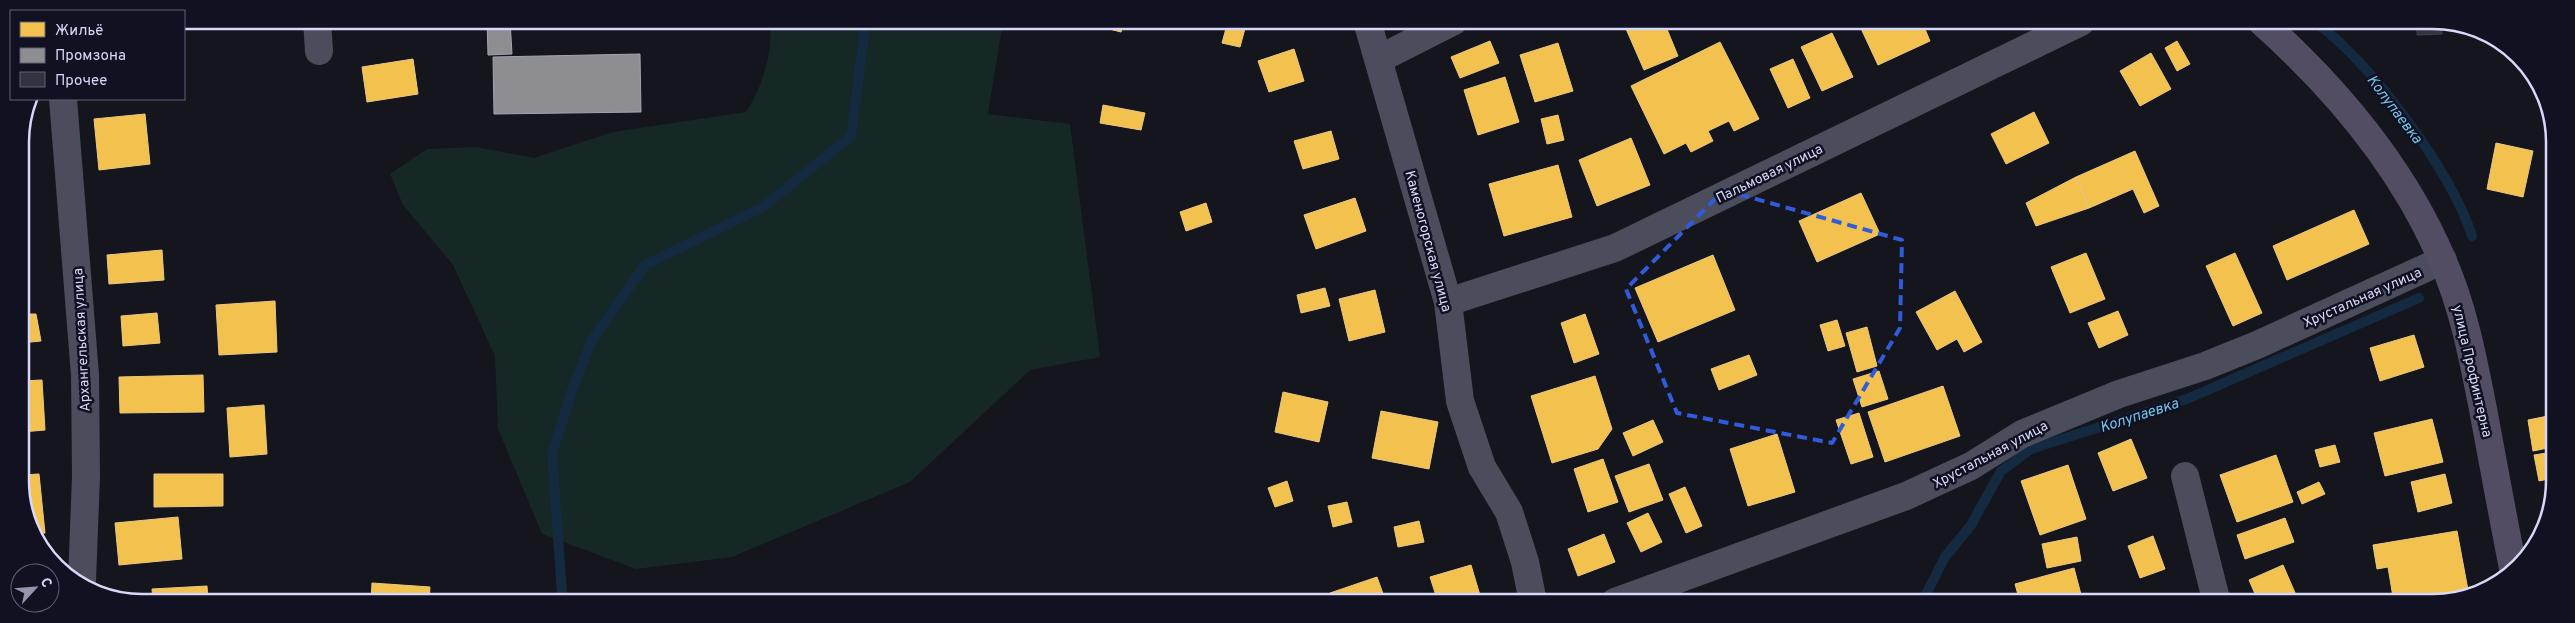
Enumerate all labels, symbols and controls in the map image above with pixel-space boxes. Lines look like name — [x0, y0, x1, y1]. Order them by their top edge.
legend — [10, 10, 185, 100]
text: Жильё — [55, 22, 103, 41]
text: Промзона — [55, 47, 126, 66]
text: Прочее — [55, 72, 107, 91]
water label: Колупаевка — [2362, 72, 2426, 148]
street label: Пальмовая улица — [1713, 141, 1826, 208]
street label: Каменогорская улица — [1400, 169, 1455, 314]
street label: Хрустальная улица — [2301, 265, 2424, 332]
street label: Архангельская улица — [70, 268, 95, 412]
street label: улица Профинтерна — [2448, 304, 2495, 439]
water label: Колупаевка — [2098, 395, 2181, 438]
street label: Хрустальная улица — [1930, 418, 2051, 493]
north arrow — [10, 563, 60, 613]
text: С — [36, 575, 55, 591]

